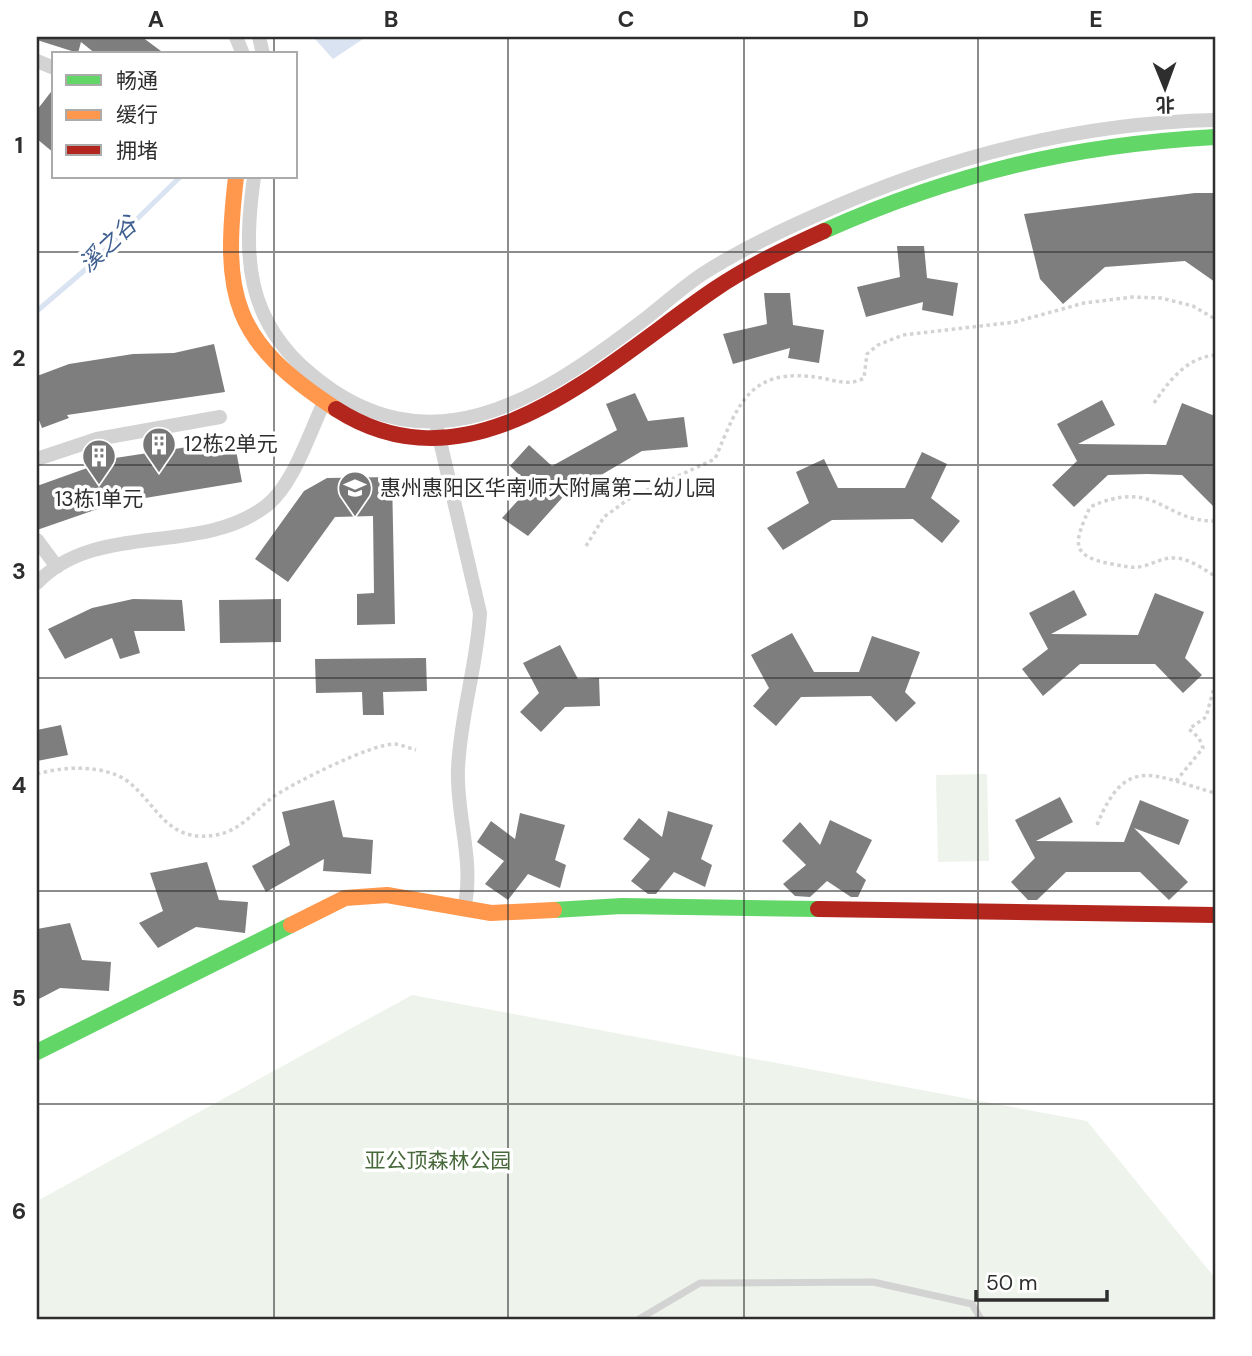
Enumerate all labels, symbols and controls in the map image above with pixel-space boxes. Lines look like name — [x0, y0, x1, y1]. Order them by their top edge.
text: A — [148, 4, 164, 34]
text: B — [384, 4, 398, 34]
text: C — [618, 4, 634, 34]
text: D — [853, 4, 869, 34]
text: E — [1089, 4, 1103, 34]
legend — [52, 52, 298, 178]
north arrow — [1130, 52, 1200, 122]
text: 畅通 — [116, 67, 158, 95]
text: 北 — [1156, 92, 1175, 117]
text: 缓行 — [116, 101, 158, 129]
text: 1 — [15, 130, 23, 160]
text: 拥堵 — [116, 137, 158, 165]
water label: 溪之谷 — [73, 208, 145, 278]
text: 2 — [12, 343, 26, 373]
building icon: 12栋2单元 — [140, 425, 178, 474]
place label: 12栋2单元 — [184, 430, 278, 458]
building icon: 13栋1单元 — [80, 437, 118, 486]
school or university icon: 惠州惠阳区华南师大附属第二幼儿园 — [336, 469, 374, 518]
place label: 惠州惠阳区华南师大附属第二幼儿园 — [380, 474, 716, 502]
place label: 13栋1单元 — [55, 485, 143, 513]
text: 3 — [12, 556, 26, 586]
text: 4 — [12, 770, 27, 800]
text: 5 — [12, 983, 26, 1013]
park label: 亚公顶森林公园 — [365, 1147, 512, 1175]
text: 6 — [12, 1196, 26, 1226]
scale bar — [976, 1258, 1107, 1302]
text: 50 m — [986, 1269, 1037, 1297]

